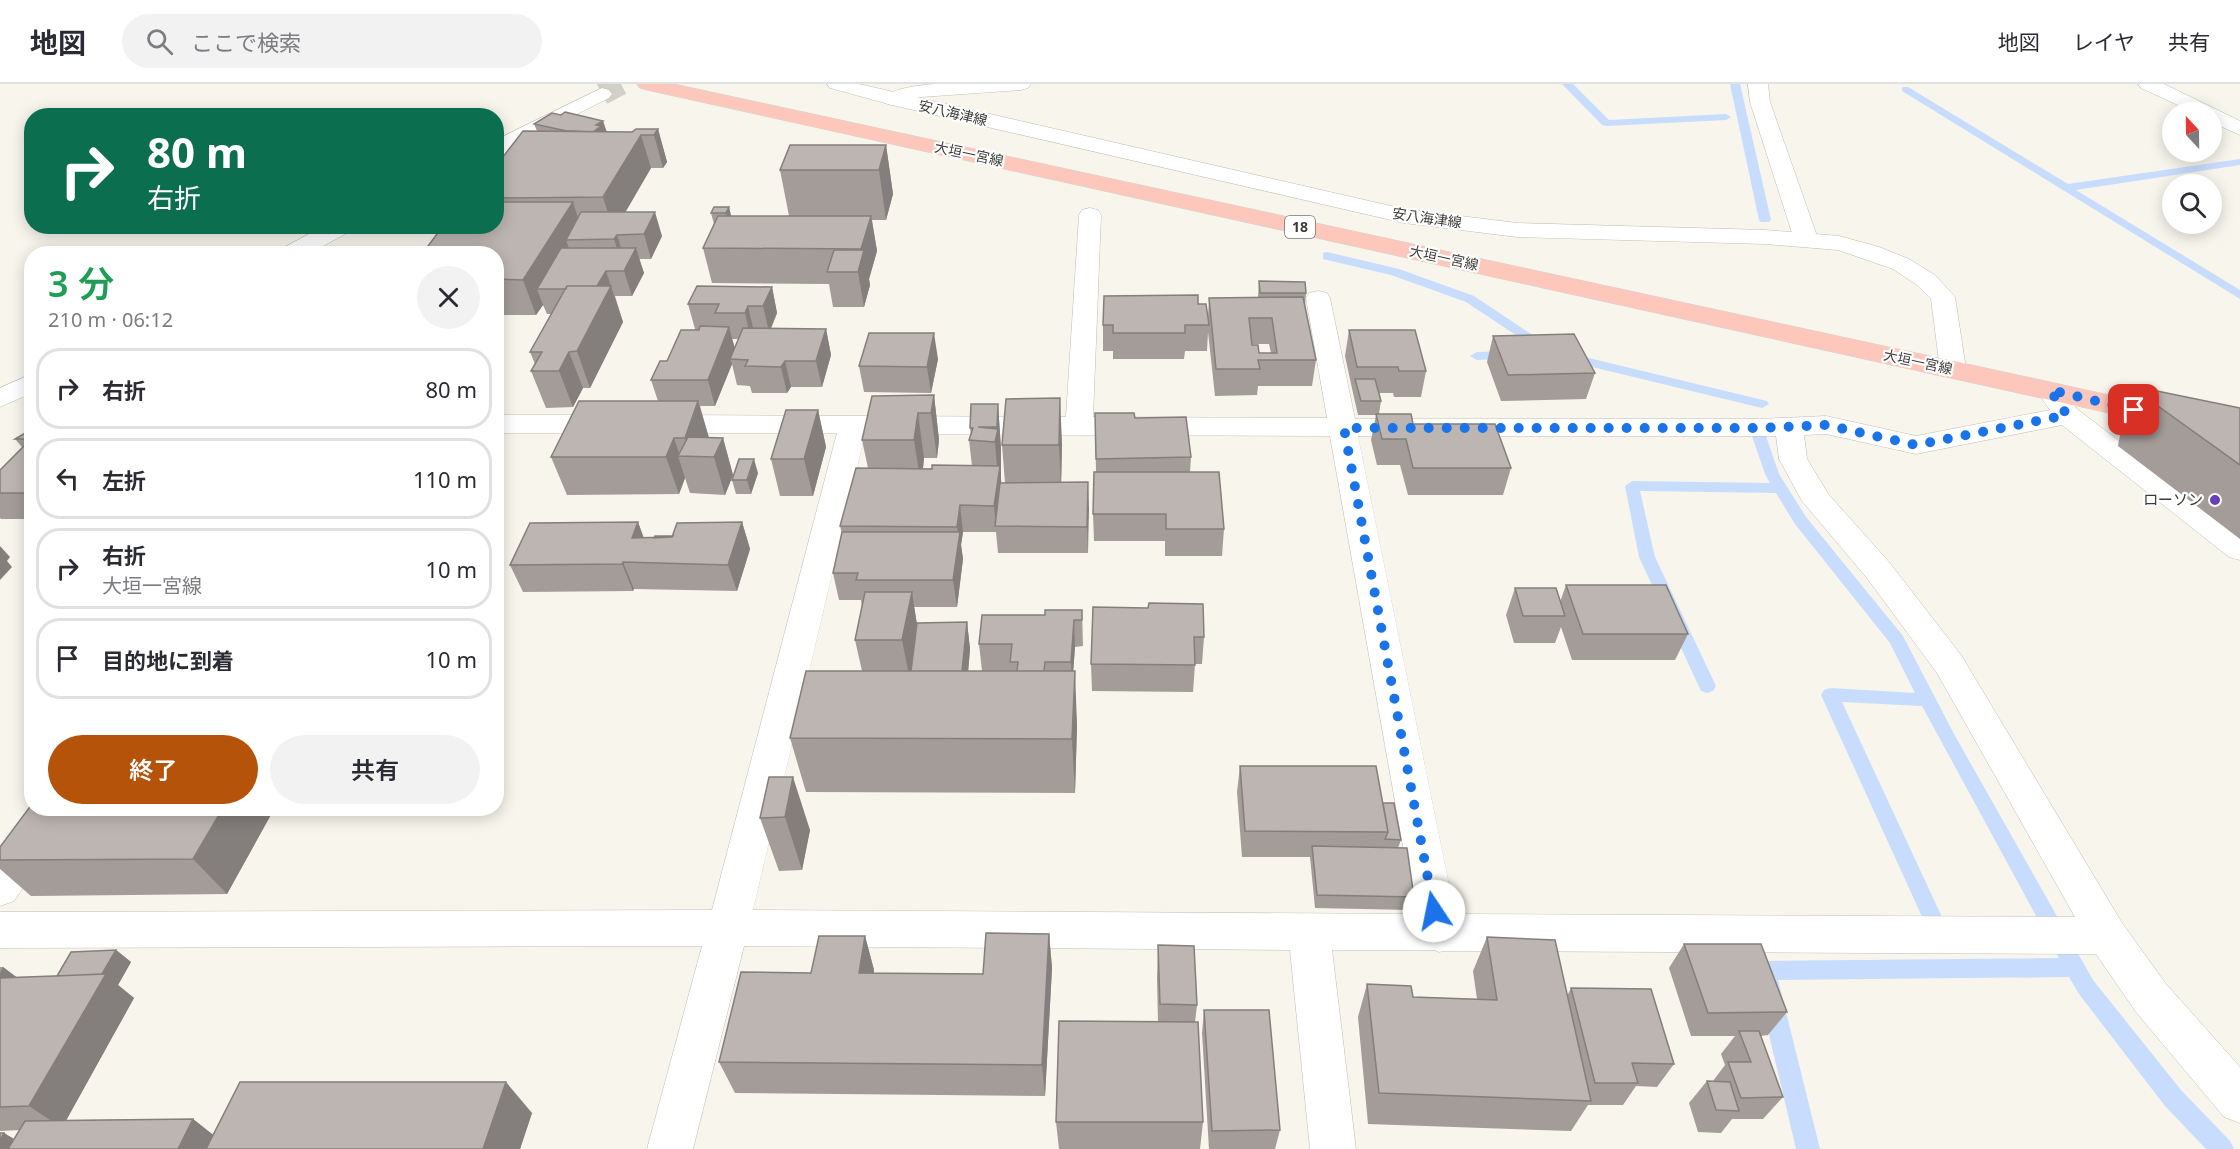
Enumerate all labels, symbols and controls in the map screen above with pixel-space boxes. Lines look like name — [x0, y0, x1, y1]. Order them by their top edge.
search box — [122, 14, 542, 68]
text: 地図 — [30, 23, 86, 61]
icon: search — [143, 25, 176, 58]
text: ここで検索 — [191, 27, 301, 57]
text: 地図 — [1998, 28, 2040, 56]
text: レイヤ — [2073, 28, 2135, 56]
text: 共有 — [2168, 28, 2210, 56]
street label: 安八海津線 — [917, 95, 989, 130]
north arrow — [2162, 102, 2222, 162]
map controls — [2162, 102, 2222, 234]
text: 80 m — [147, 123, 247, 180]
icon: right — [48, 132, 126, 210]
street label: 大垣一宮線 — [933, 137, 1005, 170]
button: search — [2162, 174, 2222, 234]
text: 右折 — [147, 179, 201, 216]
street label: 安八海津線 — [1391, 203, 1463, 232]
road number: 18 — [1285, 216, 1315, 238]
street label: 大垣一宮線 — [1408, 241, 1480, 274]
text: 3 分 — [48, 259, 114, 308]
button: close — [417, 266, 480, 329]
text: 210 m · 06:12 — [48, 306, 173, 333]
street label: 大垣一宮線 — [1882, 345, 1954, 378]
icon: right — [51, 372, 84, 405]
text: 80 m — [426, 374, 477, 404]
text: 右折 — [102, 375, 146, 405]
pin — [2108, 384, 2159, 435]
icon: arrive — [2117, 393, 2150, 426]
icon: left — [51, 462, 84, 495]
text: 110 m — [413, 464, 477, 494]
text: 左折 — [102, 465, 146, 495]
place label: ローソン — [2143, 489, 2203, 509]
marker: ローソン — [2208, 493, 2222, 507]
text: 右折 — [102, 540, 146, 570]
icon: right — [51, 552, 84, 585]
text: 10 m — [426, 554, 477, 584]
text: 大垣一宮線 — [102, 572, 202, 599]
icon: arrive — [51, 642, 84, 675]
text: 10 m — [426, 644, 477, 674]
text: 目的地に到着 — [102, 645, 234, 675]
button: 終了 — [48, 735, 258, 804]
button: 共有 — [270, 735, 480, 804]
position arrow — [1402, 879, 1466, 943]

